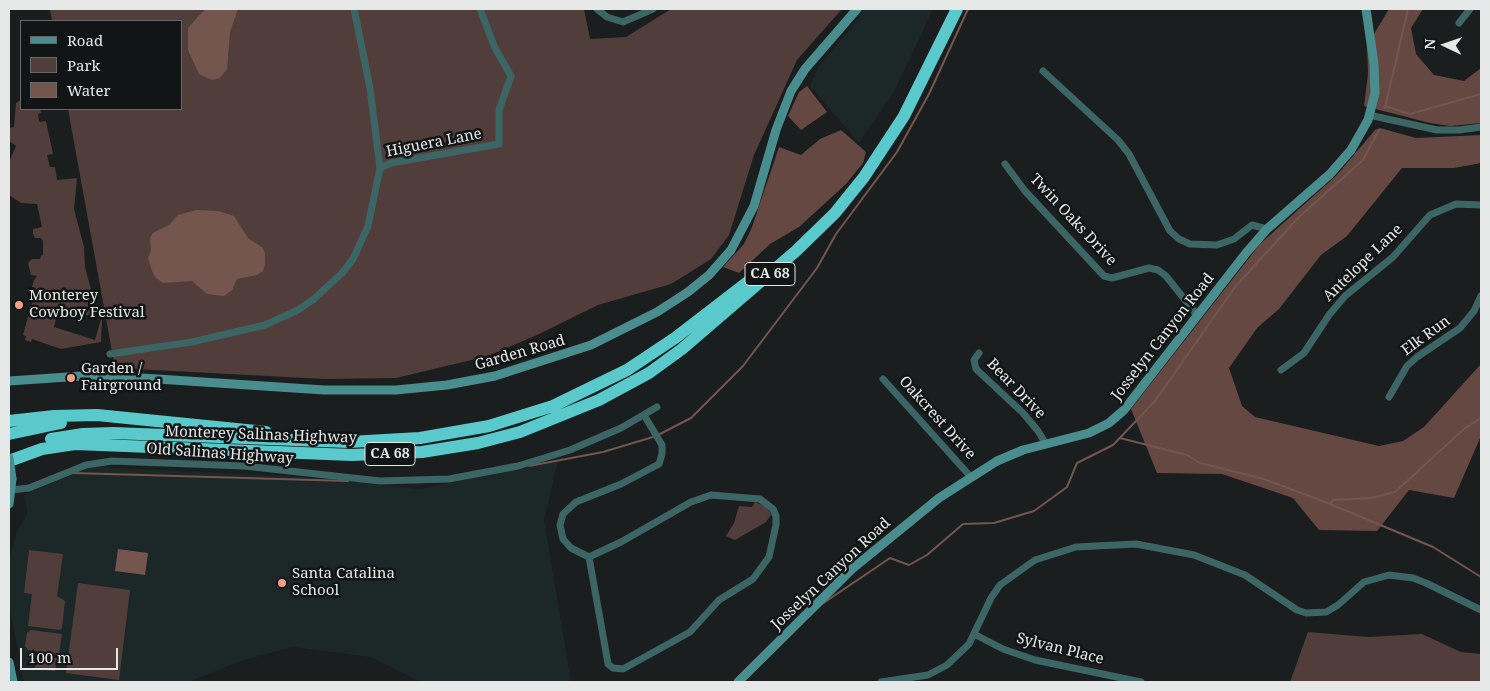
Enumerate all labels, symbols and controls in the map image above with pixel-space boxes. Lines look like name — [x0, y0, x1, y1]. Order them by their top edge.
legend — [20, 20, 182, 110]
north arrow — [1420, 20, 1470, 70]
text: Road — [67, 30, 103, 50]
text: N — [1420, 38, 1439, 50]
text: Park — [67, 55, 100, 75]
text: Water — [67, 80, 110, 100]
street label: Higuera Lane — [385, 125, 483, 161]
street label: Twin Oaks Drive — [1026, 170, 1120, 270]
street label: Antelope Lane — [1320, 221, 1406, 305]
road number: CA 68 — [745, 262, 795, 286]
street label: Josselyn Canyon Road — [1108, 270, 1218, 404]
place label: Monterey Cowboy Festival — [29, 287, 145, 322]
marker: Monterey Cowboy Festival — [13, 299, 25, 311]
street label: Elk Run — [1398, 312, 1454, 360]
street label: Garden Road — [473, 332, 567, 374]
street label: Bear Drive — [983, 355, 1049, 423]
place label: Garden / Fairground — [81, 360, 162, 395]
marker: Garden / Fairground — [65, 372, 77, 384]
street label: Oakcrest Drive — [895, 373, 979, 463]
street label: Monterey Salinas Highway — [165, 423, 357, 447]
street label: Old Salinas Highway — [146, 440, 294, 468]
road number: CA 68 — [365, 442, 415, 466]
street label: Josselyn Canyon Road — [768, 514, 894, 634]
place label: Santa Catalina School — [292, 565, 395, 600]
marker: Santa Catalina School — [276, 577, 288, 589]
street label: Sylvan Place — [1015, 629, 1105, 669]
scale bar — [22, 638, 120, 670]
text: 100 m — [28, 647, 71, 667]

